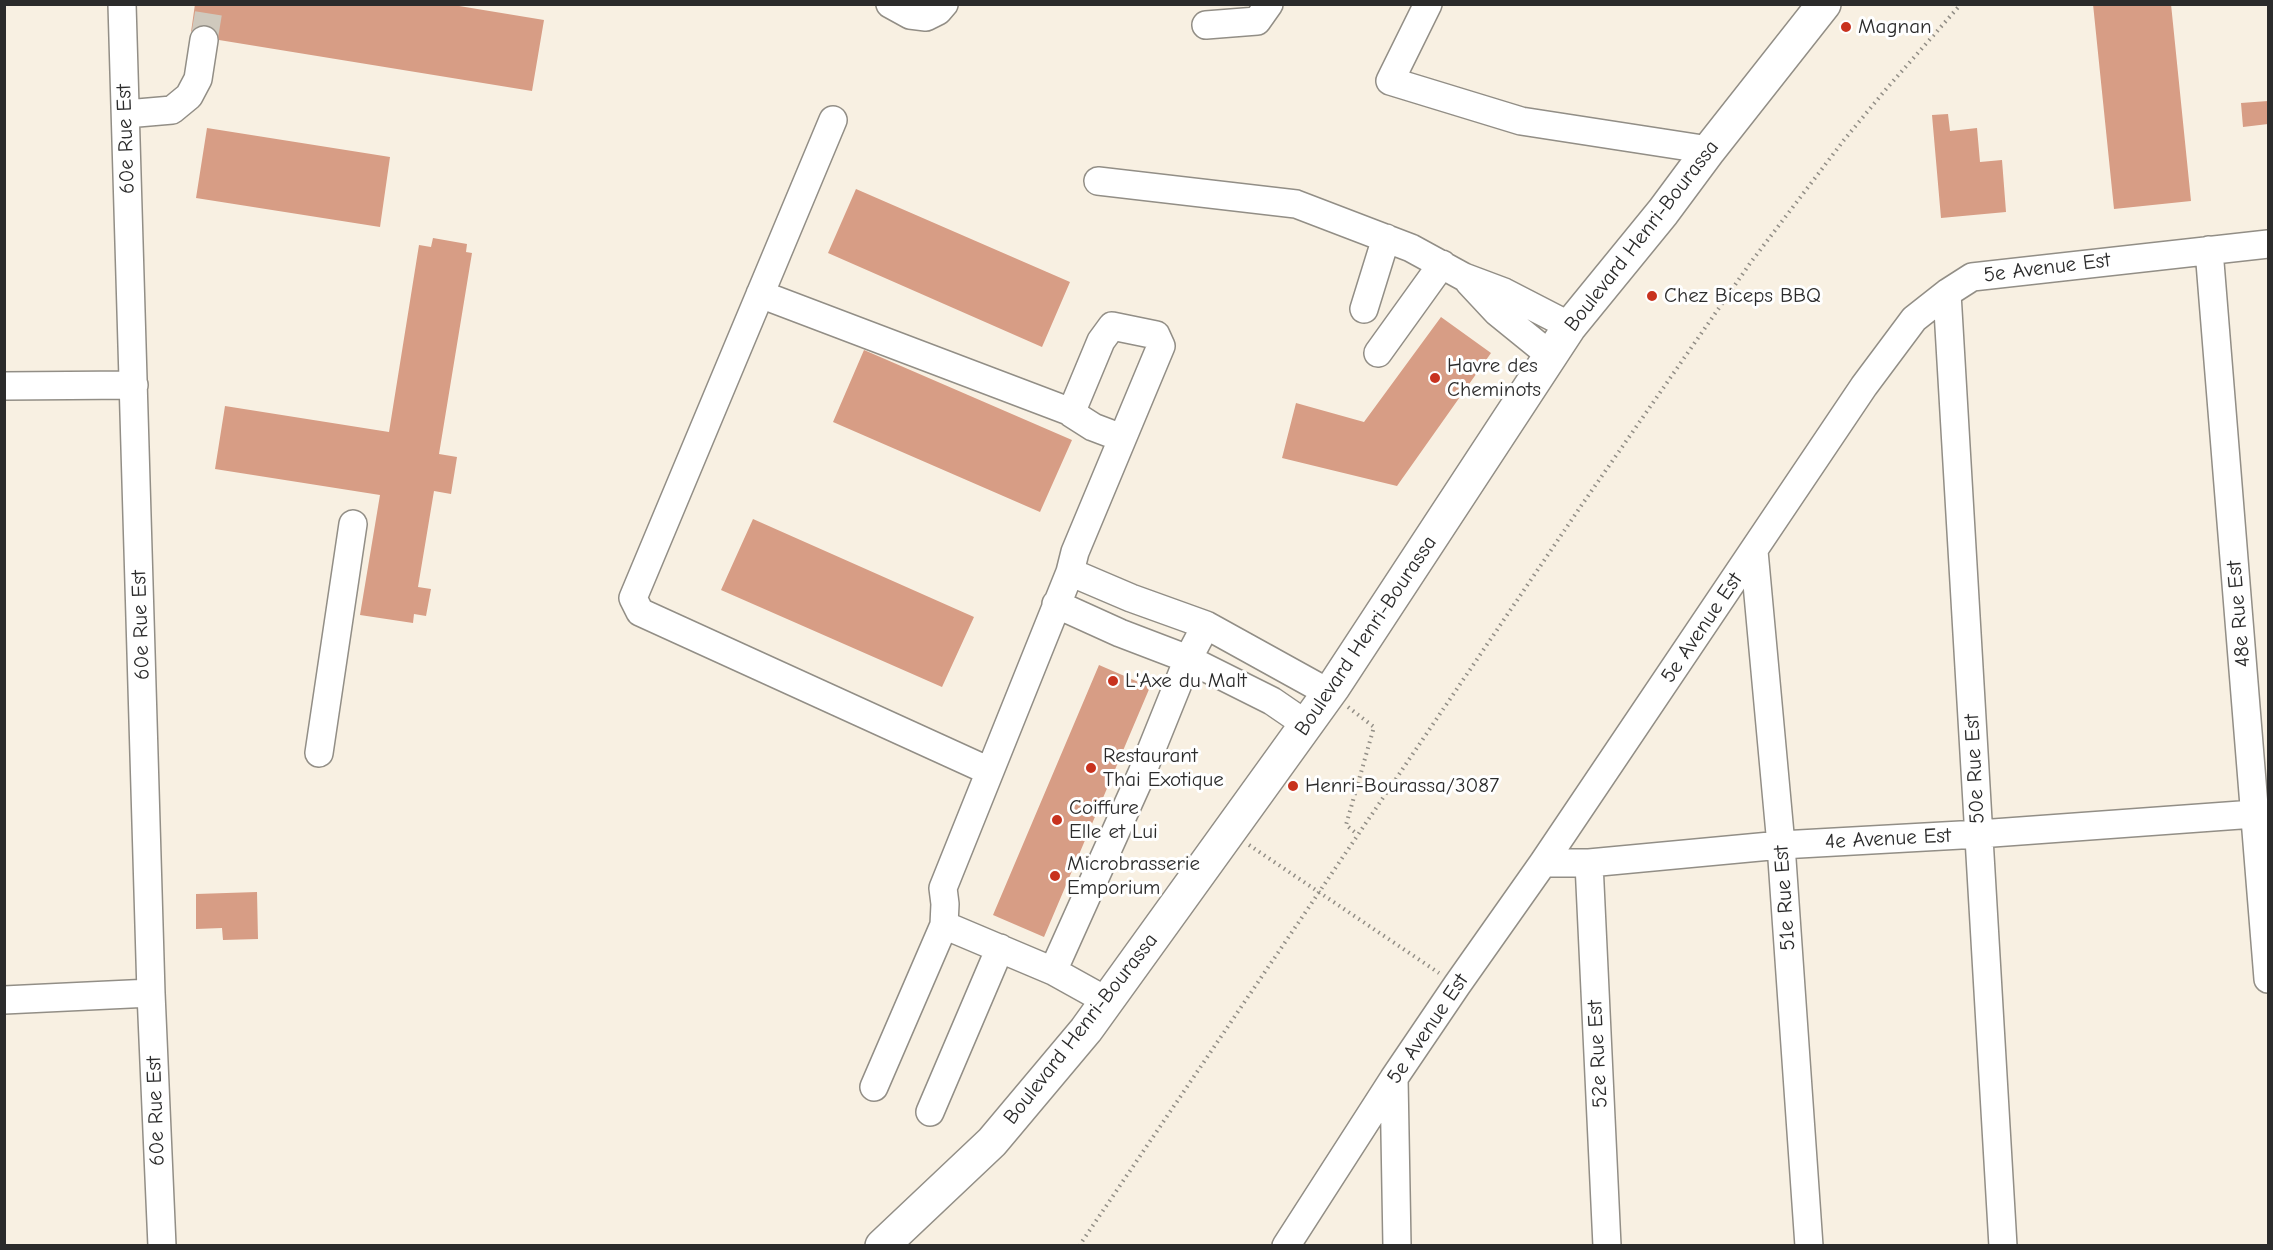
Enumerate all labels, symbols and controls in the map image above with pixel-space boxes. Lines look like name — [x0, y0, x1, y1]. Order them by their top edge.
place label: Magnan — [1858, 14, 1932, 40]
marker: Magnan — [1839, 20, 1853, 34]
street label: 60e Rue Est — [111, 84, 141, 194]
street label: Boulevard Henri-Bourassa — [1559, 135, 1725, 337]
street label: 5e Avenue Est — [1982, 248, 2112, 288]
place label: Chez Biceps BBQ — [1664, 283, 1821, 309]
marker: Chez Biceps BBQ — [1645, 289, 1659, 303]
place label: Havre des Cheminots — [1447, 353, 1541, 403]
marker: Havre des Cheminots — [1428, 371, 1442, 385]
street label: Boulevard Henri-Bourassa — [1290, 531, 1442, 741]
street label: 48e Rue Est — [2222, 560, 2256, 668]
street label: 5e Avenue Est — [1656, 568, 1748, 688]
street label: 60e Rue Est — [126, 570, 156, 680]
place label: L'Axe du Malt — [1125, 668, 1247, 694]
marker: L'Axe du Malt — [1106, 674, 1120, 688]
street label: 50e Rue Est — [1960, 713, 1990, 825]
place label: Restaurant Thai Exotique — [1103, 743, 1224, 793]
marker: Restaurant Thai Exotique — [1084, 761, 1098, 775]
place label: Henri-Bourassa/3087 — [1305, 773, 1499, 799]
marker: Henri-Bourassa/3087 — [1286, 779, 1300, 793]
place label: Coiffure Elle et Lui — [1069, 795, 1158, 845]
marker: Coiffure Elle et Lui — [1050, 813, 1064, 827]
street label: 4e Avenue Est — [1824, 823, 1952, 855]
street label: 51e Rue Est — [1769, 845, 1801, 951]
place label: Microbrasserie Emporium — [1067, 851, 1200, 901]
marker: Microbrasserie Emporium — [1048, 869, 1062, 883]
street label: Boulevard Henri-Bourassa — [998, 928, 1164, 1130]
street label: 5e Avenue Est — [1382, 969, 1474, 1089]
street label: 52e Rue Est — [1583, 999, 1613, 1109]
street label: 60e Rue Est — [141, 1056, 171, 1166]

